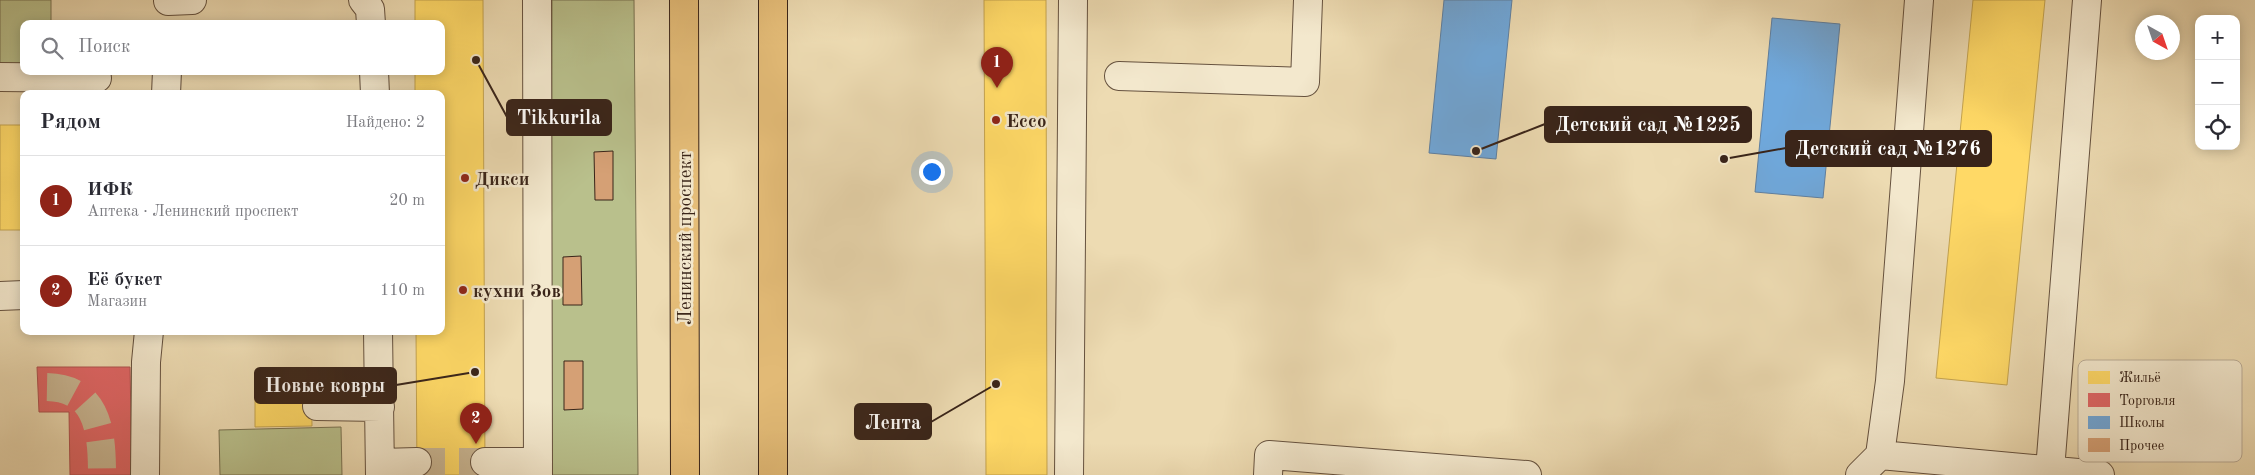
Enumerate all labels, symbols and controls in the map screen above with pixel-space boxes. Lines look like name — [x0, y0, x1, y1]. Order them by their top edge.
north arrow — [2135, 15, 2180, 60]
map controls — [2195, 15, 2240, 150]
button: + — [2195, 15, 2240, 60]
search box — [20, 20, 445, 75]
icon: search — [38, 34, 66, 62]
text: Поиск — [78, 38, 130, 57]
pin: 1 — [981, 47, 1013, 88]
button: − — [2195, 60, 2240, 105]
callout: Tikkurila — [507, 100, 611, 135]
button: locate — [2195, 105, 2240, 150]
callout: Детский сад №1225 — [1545, 107, 1751, 142]
text: Tikkurila — [517, 109, 601, 129]
text: Рядом — [40, 112, 101, 133]
place label: Ecco — [1006, 113, 1046, 132]
marker: Ecco — [990, 114, 1002, 126]
text: Найдено: 2 — [346, 115, 425, 131]
text: Детский сад №1225 — [1555, 115, 1741, 136]
callout: Детский сад №1276 — [1786, 131, 1991, 166]
text: Детский сад №1276 — [1795, 140, 1981, 160]
street label: Ленинский проспект — [677, 151, 696, 325]
your location — [919, 159, 945, 185]
place label: Дикси — [475, 171, 530, 190]
marker: Дикси — [459, 172, 471, 184]
text: ИФК — [87, 181, 133, 200]
text: 1 — [51, 193, 61, 209]
text: 20 m — [389, 193, 425, 209]
text: Аптека · Ленинский проспект — [87, 204, 299, 220]
text: Её букет — [87, 271, 162, 290]
text: 2 — [51, 283, 61, 299]
text: 110 m — [380, 283, 425, 299]
place label: кухни Зов — [473, 283, 561, 302]
marker: кухни Зов — [457, 284, 469, 296]
text: Магазин — [87, 294, 147, 310]
legend — [2078, 360, 2242, 462]
callout: Новые ковры — [255, 368, 396, 403]
text: Жильё — [2119, 371, 2161, 385]
text: Новые ковры — [265, 377, 385, 397]
text: Торговля — [2119, 394, 2176, 408]
pin: 2 — [460, 403, 492, 444]
callout: Лента — [855, 404, 931, 439]
text: Лента — [865, 414, 921, 434]
text: Школы — [2119, 416, 2165, 430]
text: Прочее — [2119, 439, 2164, 453]

